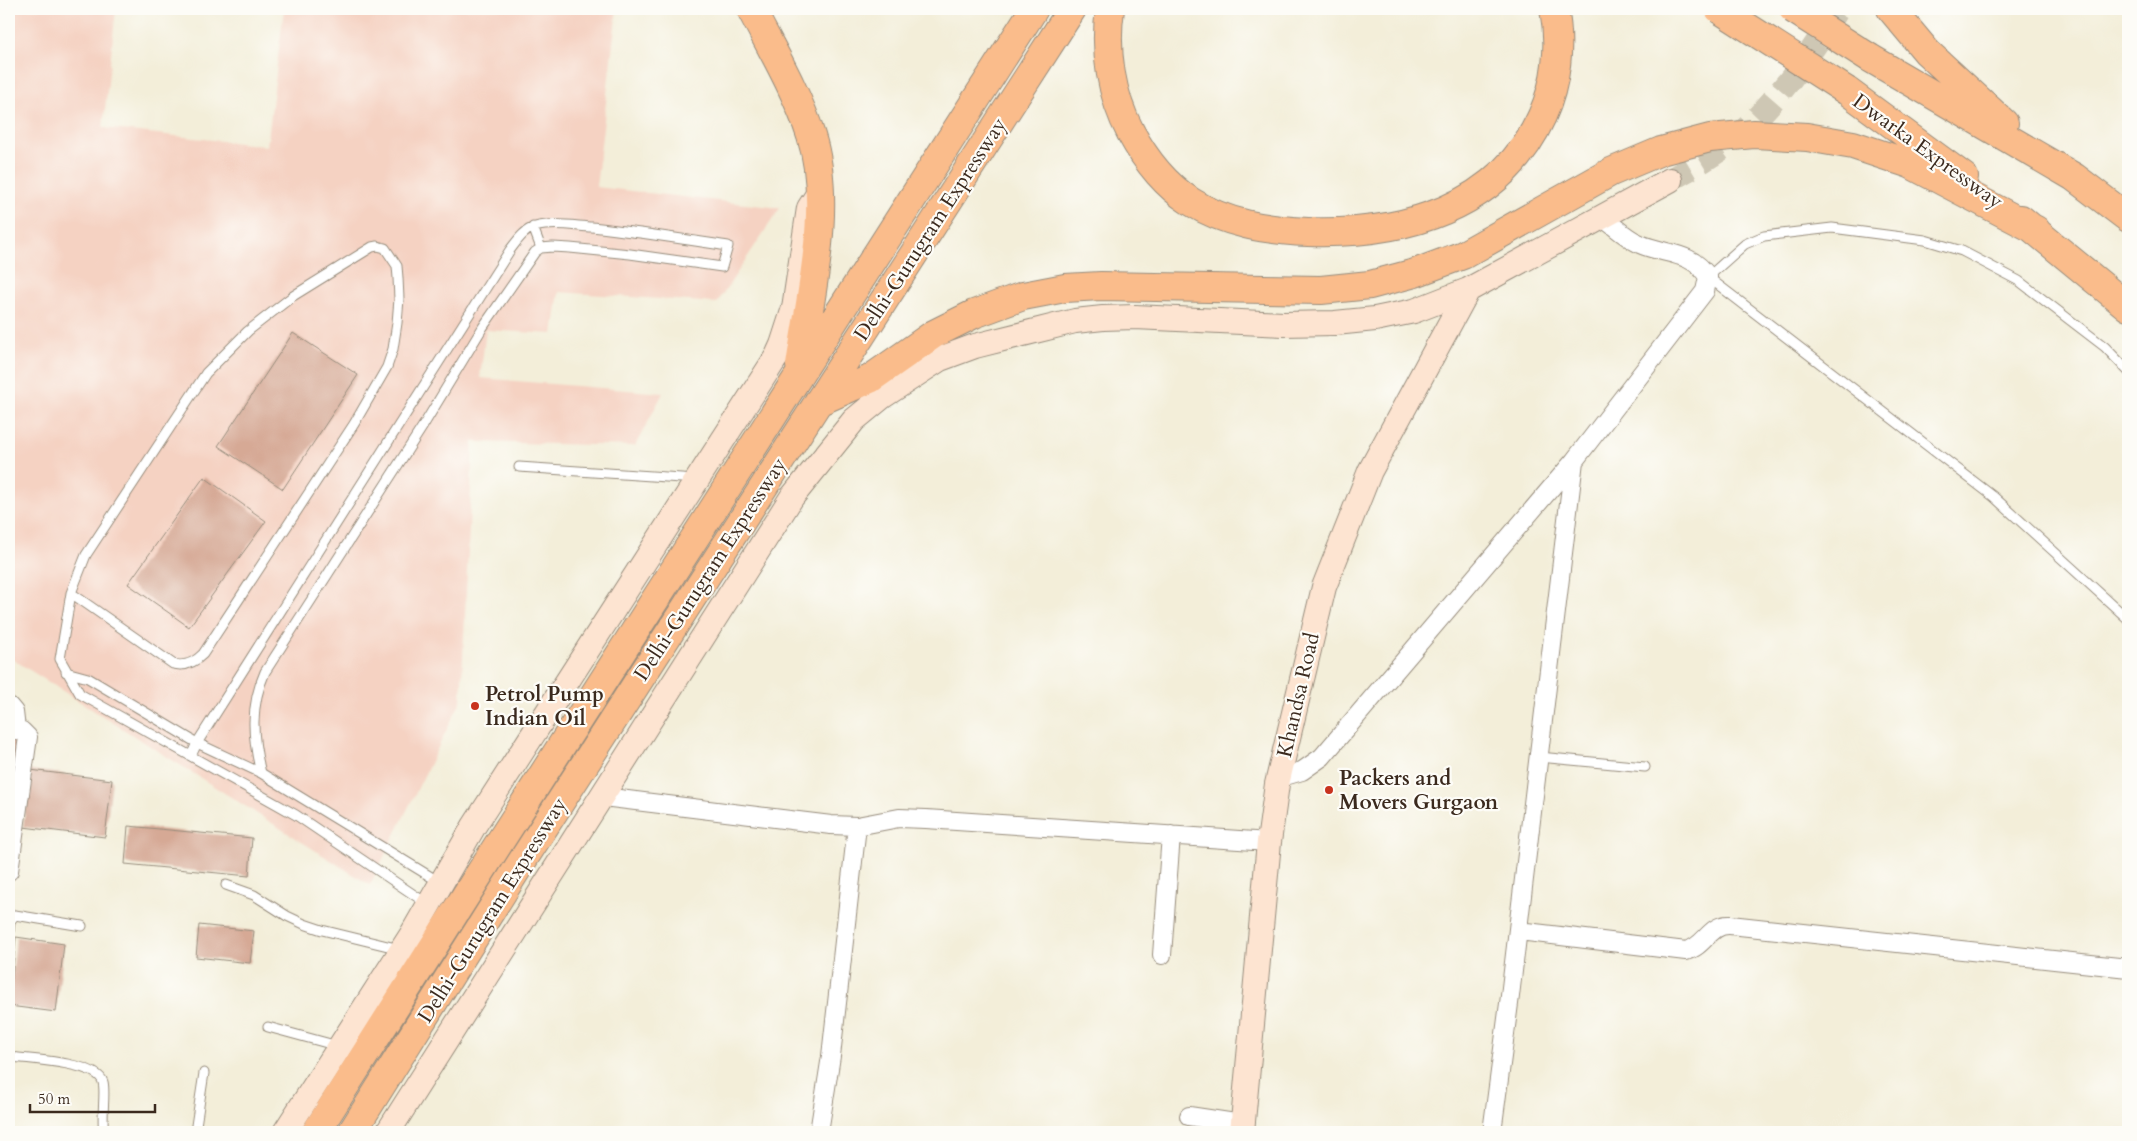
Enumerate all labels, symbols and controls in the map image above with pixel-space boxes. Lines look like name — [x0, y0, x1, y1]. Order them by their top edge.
street label: Dwarka Expressway — [1847, 87, 2009, 216]
street label: Delhi-Gurugram Expressway — [847, 112, 1014, 347]
street label: Delhi-Gurugram Expressway — [627, 452, 794, 687]
street label: Khandsa Road — [1270, 630, 1327, 760]
place label: Petrol Pump Indian Oil — [485, 680, 604, 733]
marker: Petrol Pump Indian Oil — [469, 700, 481, 712]
place label: Packers and Movers Gurgaon — [1339, 764, 1499, 817]
marker: Packers and Movers Gurgaon — [1323, 784, 1335, 796]
street label: Delhi-Gurugram Expressway — [411, 792, 574, 1029]
scale bar — [30, 1081, 155, 1113]
text: 50 m — [38, 1089, 70, 1109]

